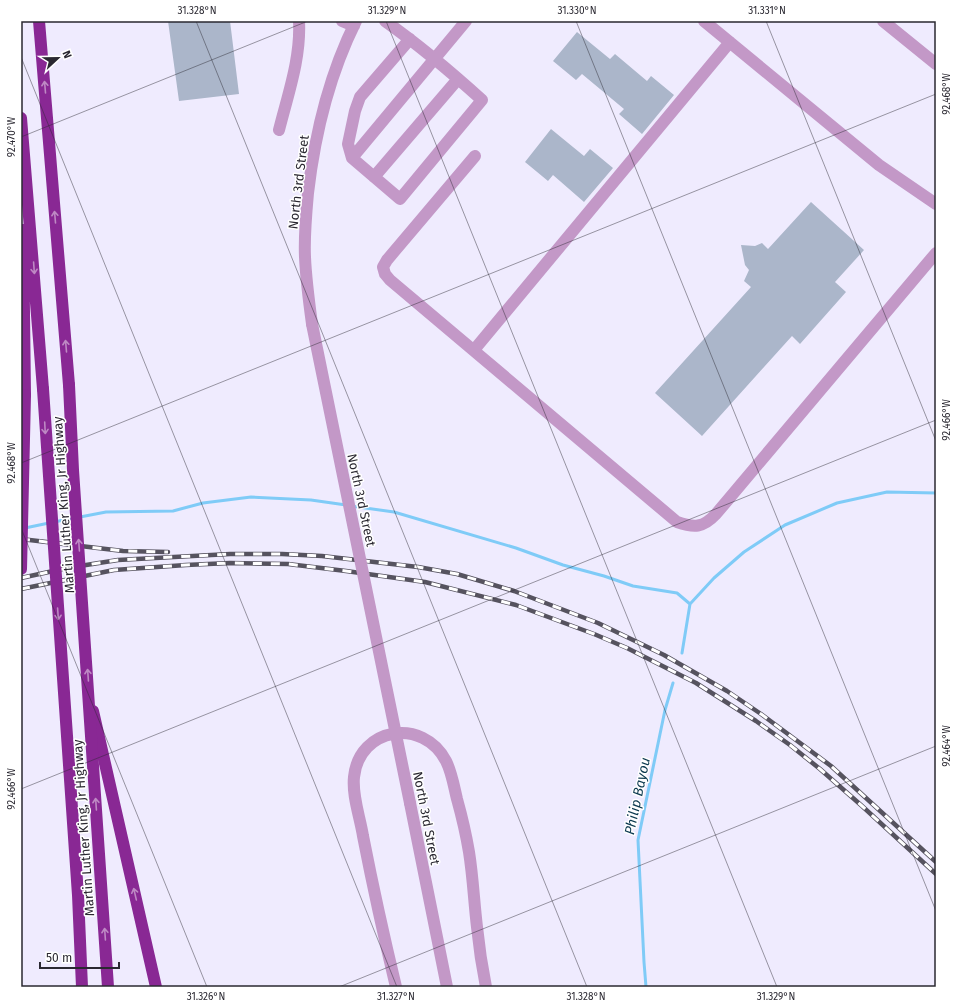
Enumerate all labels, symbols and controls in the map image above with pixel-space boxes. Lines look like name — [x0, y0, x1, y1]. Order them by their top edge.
text: 31.328°N — [178, 5, 216, 17]
text: 31.329°N — [368, 5, 406, 17]
text: 31.330°N — [557, 5, 597, 17]
text: 31.331°N — [748, 5, 786, 17]
north arrow — [38, 38, 78, 78]
text: N — [59, 49, 74, 60]
text: 92.468°W — [941, 72, 953, 115]
one-way arrow — [41, 81, 48, 94]
text: 92.470°W — [6, 116, 18, 157]
street label: North 3rd Street — [285, 134, 312, 230]
one-way arrow — [52, 211, 59, 224]
one-way arrow — [30, 262, 38, 275]
one-way arrow — [63, 340, 70, 353]
text: 92.466°W — [941, 399, 953, 441]
street label: Martin Luther King, Jr Highway — [50, 415, 77, 594]
one-way arrow — [41, 421, 49, 434]
text: 92.468°W — [6, 441, 18, 484]
street label: North 3rd Street — [344, 452, 379, 548]
one-way arrow — [75, 539, 82, 552]
one-way arrow — [54, 607, 61, 620]
one-way arrow — [84, 669, 91, 682]
text: 92.464°W — [941, 725, 953, 767]
street label: Martin Luther King, Jr Highway — [70, 738, 97, 917]
water label: Philip Bayou — [621, 756, 654, 836]
text: 92.466°W — [6, 768, 18, 810]
street label: North 3rd Street — [410, 770, 443, 866]
one-way arrow — [92, 798, 99, 811]
one-way arrow — [130, 888, 138, 901]
one-way arrow — [101, 928, 108, 941]
scale bar — [40, 944, 119, 970]
text: 50 m — [46, 951, 72, 965]
text: 31.326°N — [187, 991, 225, 1003]
text: 31.327°N — [377, 991, 415, 1003]
text: 31.328°N — [567, 991, 605, 1003]
text: 31.329°N — [757, 991, 795, 1003]

